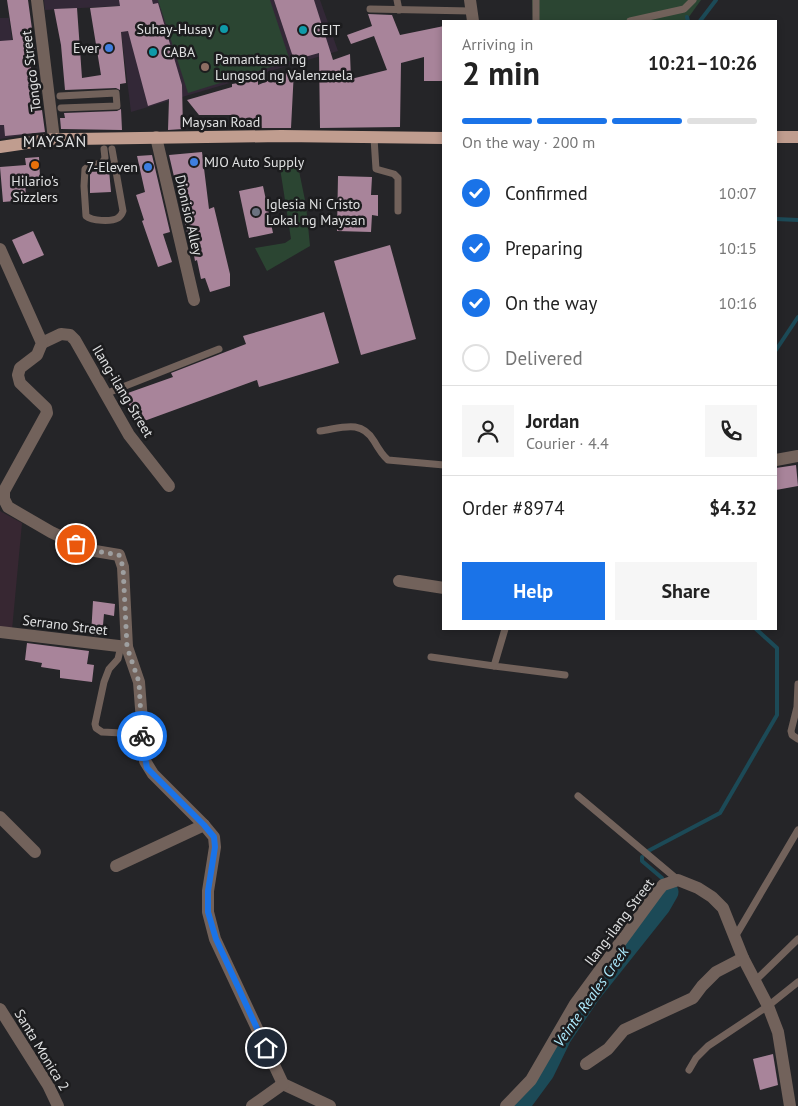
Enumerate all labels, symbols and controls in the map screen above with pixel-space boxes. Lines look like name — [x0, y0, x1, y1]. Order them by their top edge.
place label: Suhay-Husay — [137, 20, 214, 38]
place label: CEIT — [313, 21, 341, 39]
marker: Suhay-Husay — [218, 23, 230, 35]
marker: CEIT — [297, 24, 309, 36]
street label: Tongco Street — [17, 29, 45, 113]
text: Arriving in — [462, 34, 533, 54]
place label: Ever — [73, 39, 99, 57]
marker: Ever — [103, 42, 115, 54]
place label: CABA — [163, 43, 196, 61]
marker: CABA — [147, 46, 159, 58]
place label: Pamantasan ng Lungsod ng Valenzuela — [215, 50, 353, 84]
text: 10:21–10:26 — [648, 51, 757, 75]
text: 2 min — [462, 52, 540, 94]
marker: Pamantasan ng Lungsod ng Valenzuela — [199, 61, 211, 73]
street label: Maysan Road — [182, 113, 260, 131]
district label: MAYSAN — [23, 131, 87, 151]
text: On the way · 200 m — [462, 132, 595, 152]
place label: MJO Auto Supply — [204, 153, 305, 171]
marker: MJO Auto Supply — [188, 156, 200, 168]
place label: 7-Eleven — [86, 158, 138, 176]
marker: Hilario's Sizzlers — [29, 159, 41, 171]
marker: 7-Eleven — [142, 161, 154, 173]
place label: Hilario's Sizzlers — [11, 172, 59, 206]
street label: Dionisio Alley — [171, 173, 207, 257]
icon: check — [462, 179, 490, 207]
text: Confirmed — [505, 181, 588, 205]
text: 10:07 — [719, 183, 757, 203]
place label: Iglesia Ni Cristo Lokal ng Maysan — [266, 195, 365, 229]
marker: Iglesia Ni Cristo Lokal ng Maysan — [250, 206, 262, 218]
icon: check — [462, 234, 490, 262]
text: Preparing — [505, 236, 583, 260]
text: 10:15 — [719, 238, 757, 258]
icon: check — [462, 289, 490, 317]
text: On the way — [505, 291, 597, 315]
text: 10:16 — [719, 293, 757, 313]
street label: Ilang-ilang Street — [88, 341, 158, 441]
text: Delivered — [505, 346, 583, 370]
button: person — [462, 405, 514, 457]
button: phone — [705, 405, 757, 457]
text: Jordan — [526, 409, 579, 433]
text: Courier · 4.4 — [526, 433, 609, 453]
text: Order #8974 — [462, 496, 565, 520]
text: $4.32 — [709, 496, 757, 520]
pin — [55, 523, 97, 565]
icon: bag — [62, 530, 90, 558]
button: Help — [462, 562, 605, 620]
button: Share — [615, 562, 757, 620]
street label: Serrano Street — [21, 611, 109, 639]
courier — [117, 711, 167, 761]
icon: bike — [128, 722, 156, 750]
street label: Ilang-ilang Street — [580, 875, 658, 969]
water label: Veinte Reales Creek — [549, 942, 633, 1051]
street label: Santa Monica 2 — [11, 1006, 73, 1094]
pin — [245, 1027, 287, 1069]
icon: home — [252, 1034, 280, 1062]

